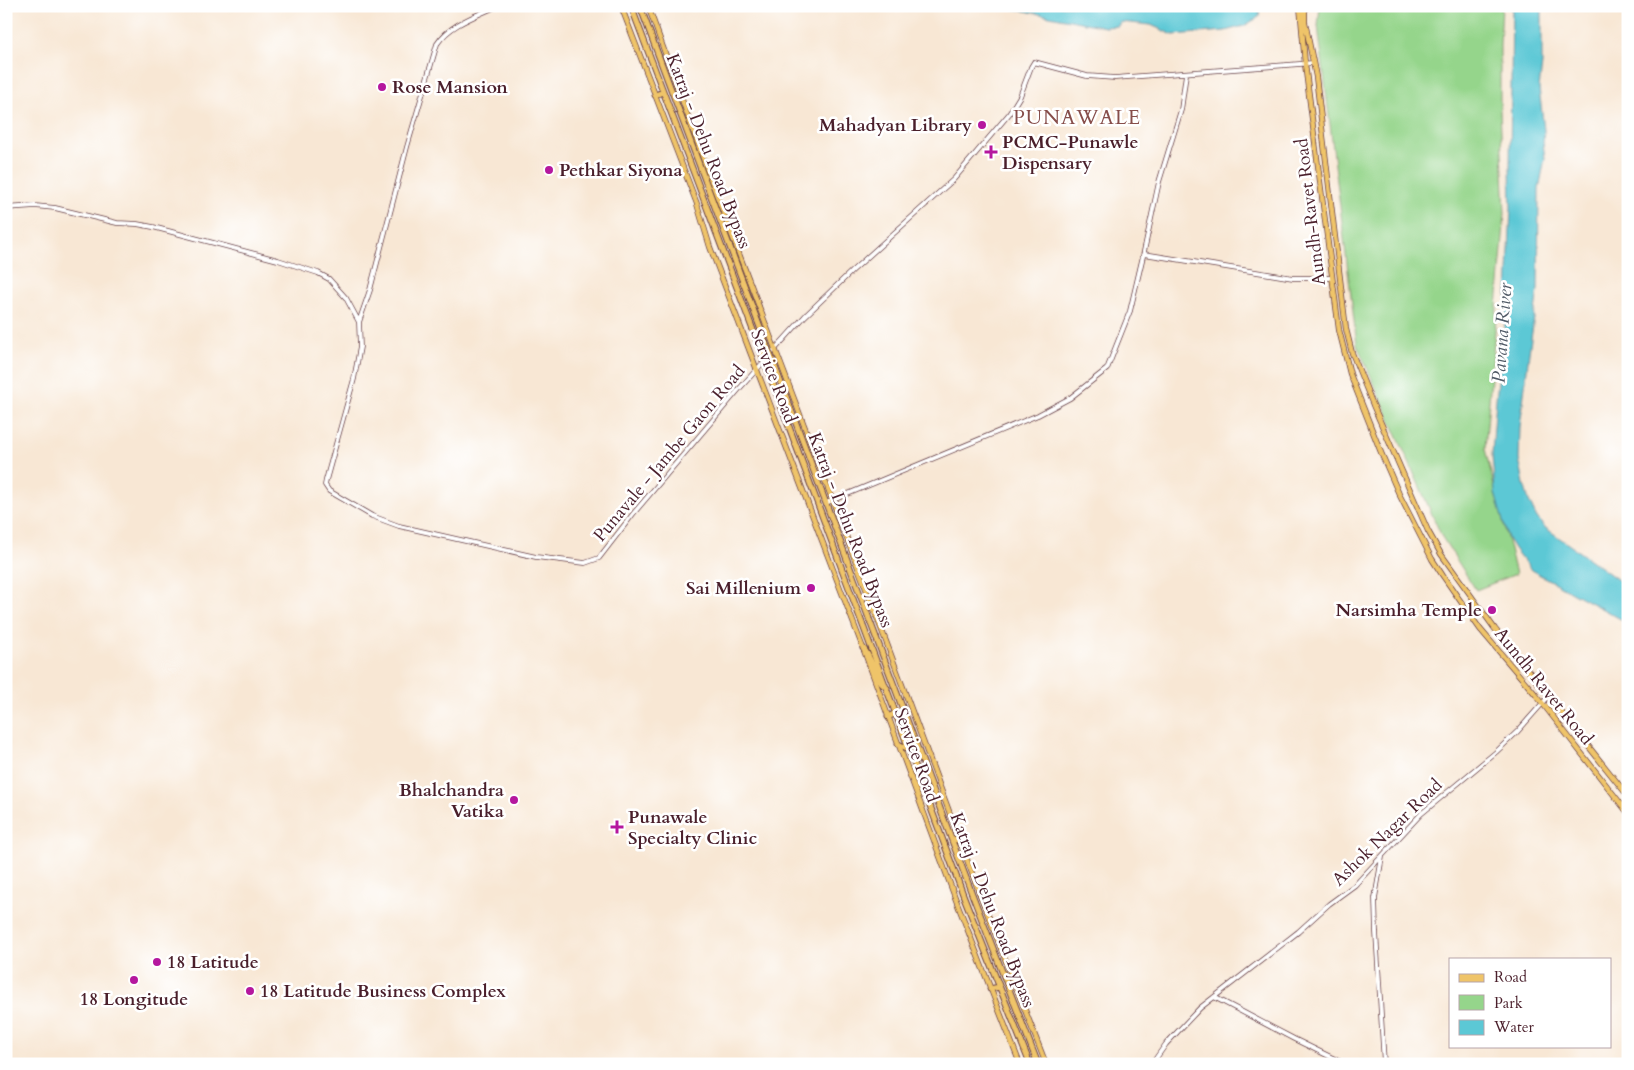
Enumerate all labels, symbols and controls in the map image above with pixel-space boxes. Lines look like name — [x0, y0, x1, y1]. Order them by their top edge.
street label: Katraj - Dehu Road Bypass — [660, 50, 757, 252]
place label: Rose Mansion — [392, 75, 508, 100]
marker: Rose Mansion — [376, 81, 388, 93]
district label: PUNAWALE — [1013, 104, 1141, 131]
place label: Mahadyan Library — [819, 113, 973, 138]
marker: Mahadyan Library — [976, 119, 988, 131]
place label: PCMC-Punawle Dispensary — [1002, 130, 1139, 176]
street label: Aundh-Ravet Road — [1289, 137, 1332, 287]
marker: PCMC-Punawle Dispensary — [984, 145, 998, 159]
place label: Pethkar Siyona — [559, 158, 682, 183]
marker: Pethkar Siyona — [543, 164, 555, 176]
water label: Pavana River — [1486, 281, 1519, 384]
street label: Service Road — [744, 326, 803, 427]
street label: Punavale - Jambe Gaon Road — [588, 359, 751, 547]
street label: Katraj - Dehu Road Bypass — [802, 429, 899, 631]
place label: Sai Millenium — [686, 576, 801, 601]
marker: Sai Millenium — [805, 582, 817, 594]
place label: Narsimha Temple — [1335, 598, 1482, 623]
marker: Narsimha Temple — [1486, 604, 1498, 616]
street label: Aundh Ravet Road — [1488, 622, 1599, 751]
street label: Service Road — [888, 705, 945, 806]
street label: Ashok Nagar Road — [1327, 773, 1448, 892]
place label: Bhalchandra Vatika — [399, 778, 504, 824]
marker: Bhalchandra Vatika — [508, 794, 520, 806]
place label: Punawale Specialty Clinic — [628, 805, 757, 851]
street label: Katraj - Dehu Road Bypass — [944, 809, 1041, 1011]
marker: Punawale Specialty Clinic — [610, 820, 624, 834]
place label: 18 Latitude — [167, 950, 259, 975]
marker: 18 Latitude — [151, 956, 163, 968]
legend — [1449, 958, 1612, 1048]
text: Road — [1494, 967, 1527, 987]
marker: 18 Longitude — [128, 974, 140, 986]
place label: 18 Latitude Business Complex — [260, 979, 506, 1004]
marker: 18 Latitude Business Complex — [244, 985, 256, 997]
place label: 18 Longitude — [80, 987, 188, 1012]
text: Park — [1494, 993, 1523, 1013]
text: Water — [1493, 1017, 1535, 1037]

